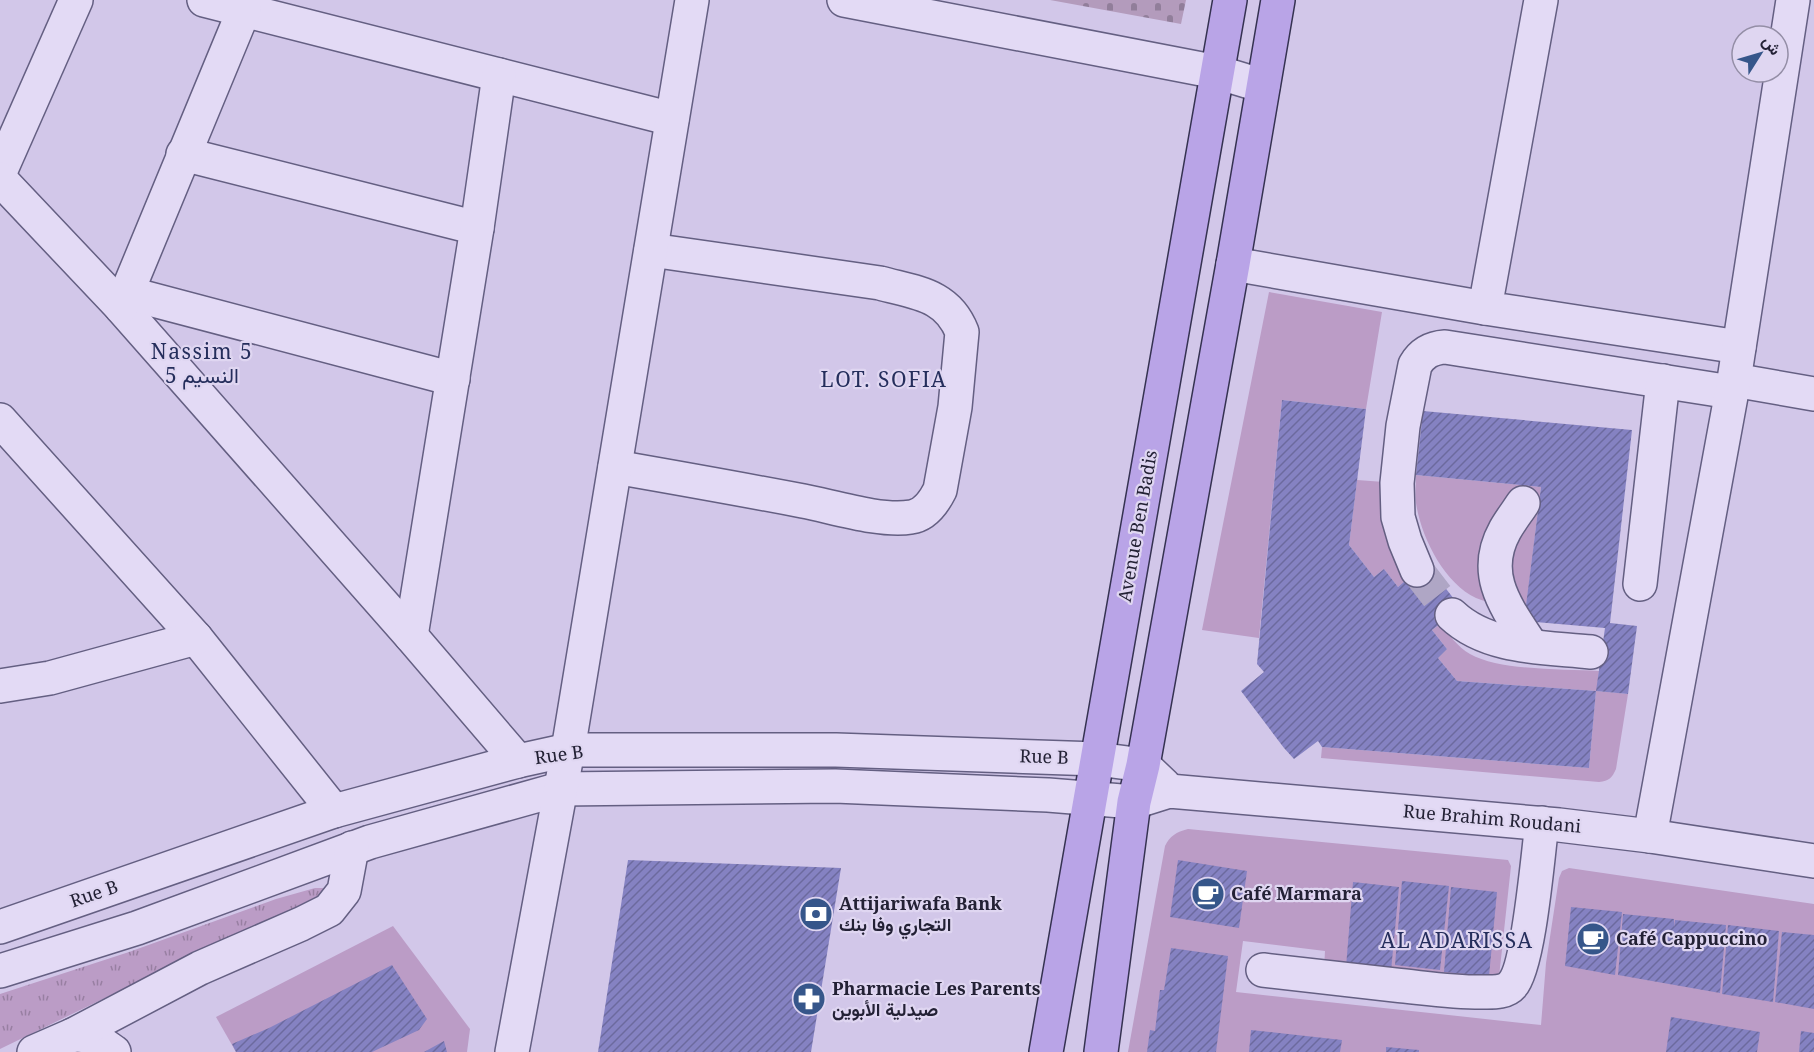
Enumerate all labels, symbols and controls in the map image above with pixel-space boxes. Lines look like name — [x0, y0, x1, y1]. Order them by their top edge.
north arrow — [1730, 24, 1790, 84]
text: ش — [1757, 31, 1787, 59]
district label: Nassim 5 النسيم 5 — [151, 337, 253, 390]
district label: LOT. SOFIA — [821, 365, 947, 393]
street label: Avenue Ben Badis — [1112, 448, 1162, 604]
street label: Rue B — [533, 739, 585, 769]
street label: Rue B — [1019, 743, 1069, 769]
street label: Rue Brahim Roudani — [1402, 798, 1582, 838]
street label: Rue B — [66, 874, 121, 912]
cafe icon: Café Marmara — [1190, 876, 1226, 912]
place label: Café Marmara — [1231, 881, 1362, 905]
place label: Attijariwafa Bank التجاري وفا بنك — [839, 891, 1002, 940]
bank icon: Attijariwafa Bank التجاري وفا بنك — [798, 896, 834, 932]
cafe icon: Café Cappuccino — [1575, 921, 1611, 957]
district label: AL ADARISSA — [1380, 926, 1534, 954]
place label: Café Cappuccino — [1616, 926, 1768, 950]
place label: Pharmacie Les Parents صيدلية الأبوين — [832, 976, 1041, 1021]
pharmacy icon: Pharmacie Les Parents صيدلية الأبوين — [791, 981, 827, 1017]

